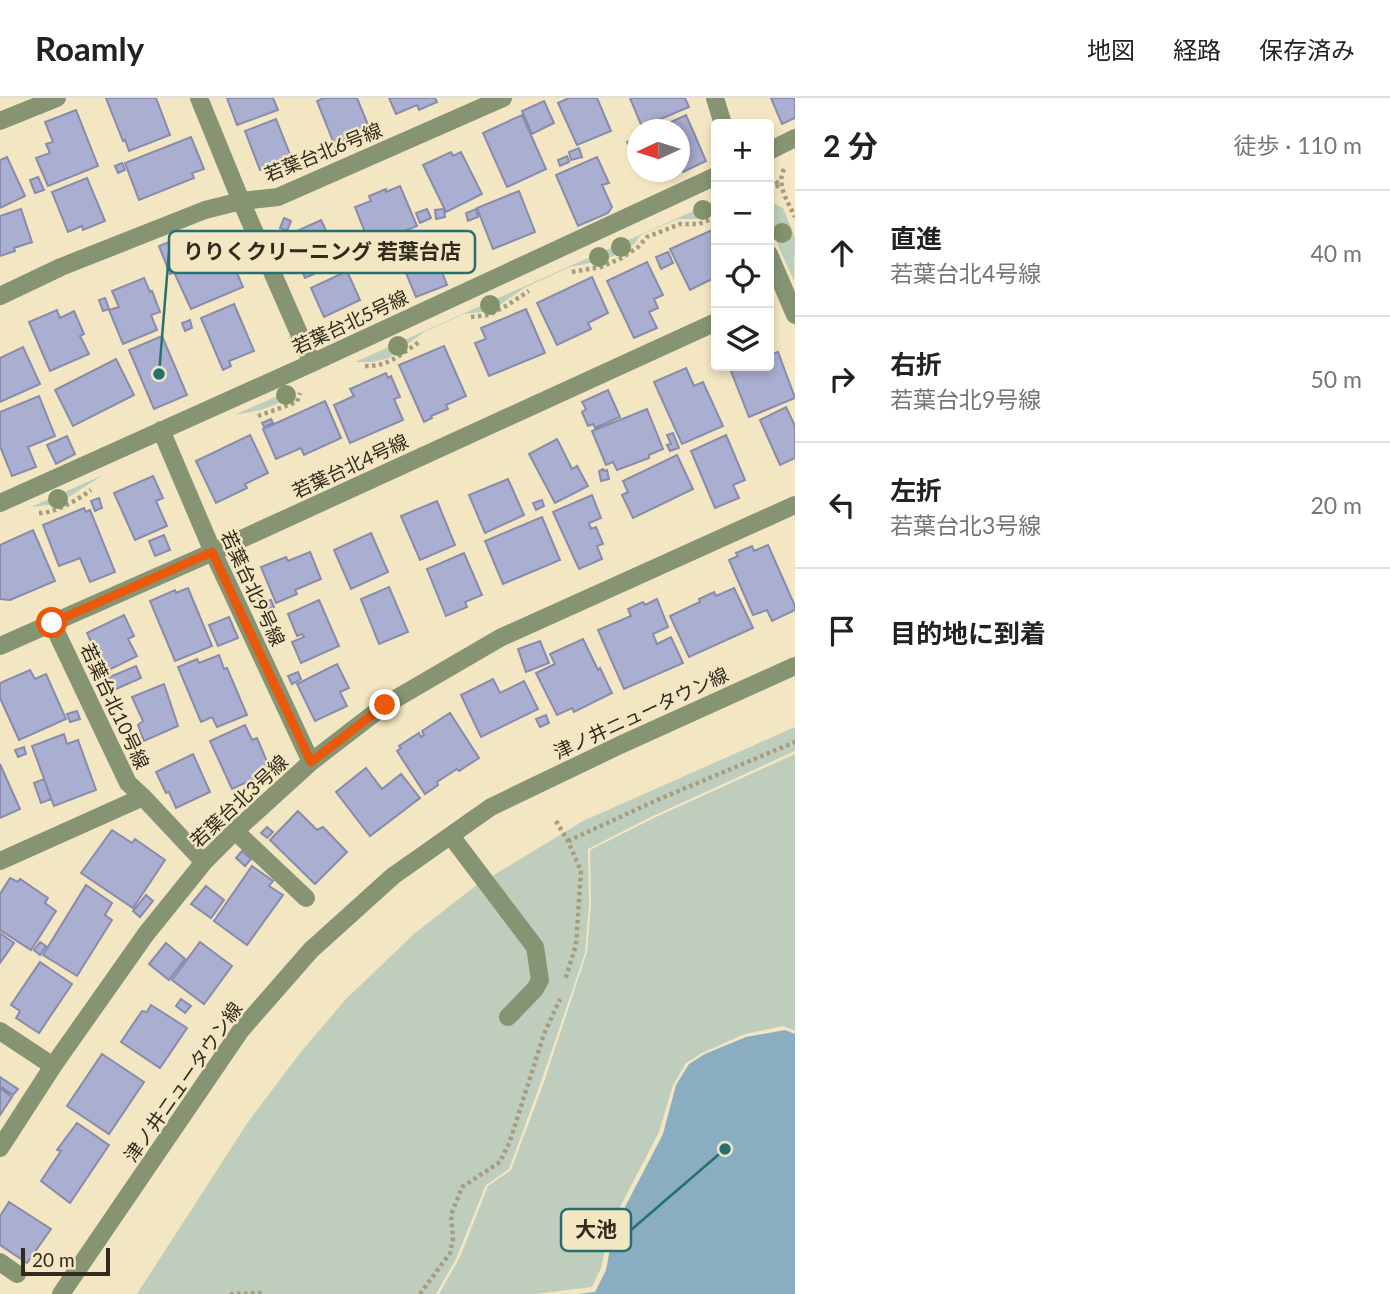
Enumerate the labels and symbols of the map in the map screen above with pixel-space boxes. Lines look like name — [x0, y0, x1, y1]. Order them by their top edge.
street label: 若葉台北6号線 — [261, 117, 385, 186]
north arrow — [627, 119, 690, 182]
callout: りりくクリーニング 若葉台店 — [169, 231, 475, 273]
text: りりくクリーニング 若葉台店 — [183, 238, 461, 263]
street label: 若葉台北5号線 — [288, 285, 411, 358]
street label: 若葉台北4号線 — [288, 429, 411, 502]
street label: 若葉台北9号線 — [217, 526, 290, 649]
route start — [36, 607, 67, 638]
street label: 若葉台北10号線 — [76, 639, 155, 772]
street label: 津ノ井ニュータウン線 — [550, 662, 732, 763]
route end — [369, 689, 400, 720]
street label: 若葉台北3号線 — [185, 750, 292, 852]
street label: 津ノ井ニュータウン線 — [119, 997, 247, 1166]
callout: 大池 — [561, 1209, 631, 1251]
text: 大池 — [575, 1216, 617, 1241]
scale bar — [21, 1245, 110, 1277]

